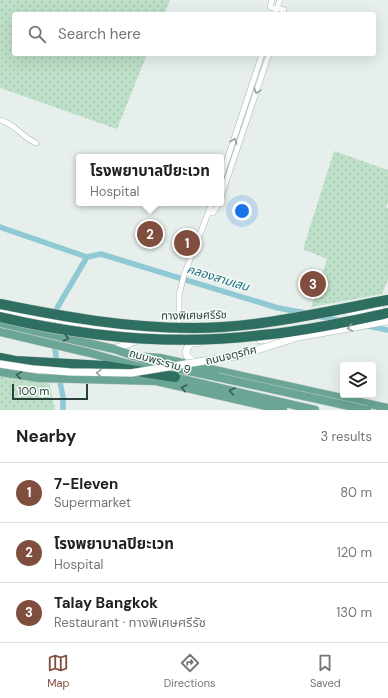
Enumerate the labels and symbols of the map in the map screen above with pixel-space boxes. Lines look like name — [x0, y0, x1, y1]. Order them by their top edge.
one-way arrow — [253, 87, 262, 94]
one-way arrow — [229, 137, 237, 144]
your location — [232, 201, 252, 221]
pin: 2 — [137, 219, 163, 249]
pin: 1 — [174, 228, 200, 258]
water label: คลองสามเสน — [185, 261, 252, 295]
pin: 3 — [300, 269, 326, 299]
street label: ทางพิเศษศรีรัช — [161, 307, 227, 323]
one-way arrow — [347, 323, 353, 331]
one-way arrow — [63, 334, 69, 342]
street label: ถนนจตุรทิศ — [204, 342, 258, 368]
street label: ถนนพระราม 9 — [128, 346, 192, 376]
one-way arrow — [96, 369, 102, 377]
one-way arrow — [16, 371, 22, 380]
scale bar — [12, 382, 88, 401]
one-way arrow — [180, 384, 187, 392]
one-way arrow — [229, 387, 236, 396]

